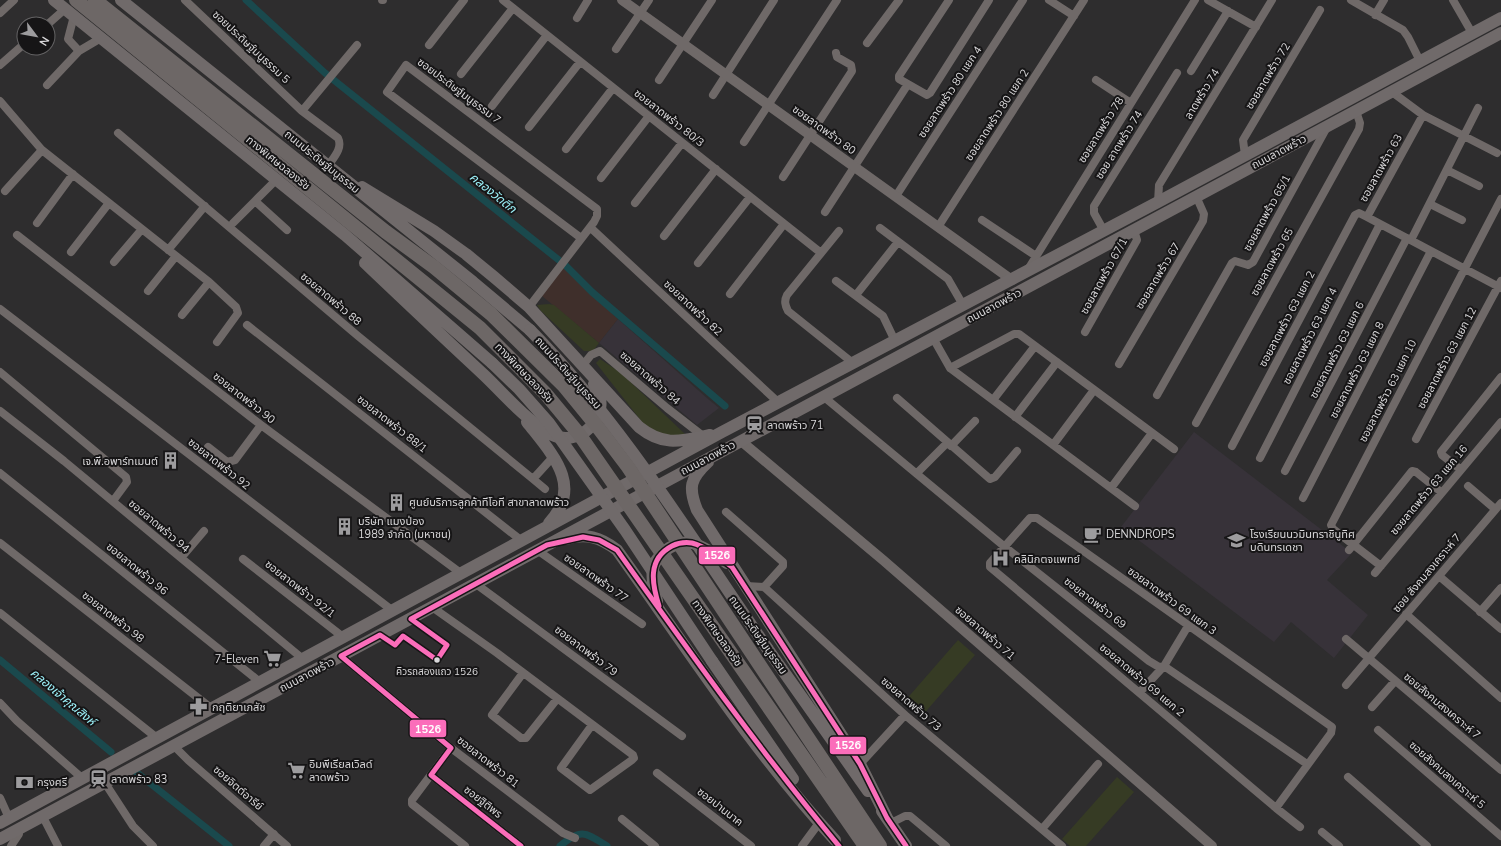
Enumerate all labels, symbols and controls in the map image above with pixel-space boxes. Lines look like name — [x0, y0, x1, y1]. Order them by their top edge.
street label: ซอยประดิษฐ์มนูธรรม 5 — [209, 7, 293, 87]
north arrow — [16, 16, 56, 56]
text: N — [36, 34, 53, 49]
street label: ซอยลาดพร้าว 72 — [1242, 40, 1294, 112]
street label: ซอยลาดพร้าว 80 แยก 4 — [915, 43, 986, 141]
street label: ซอยประดิษฐ์มนูธรรม 7 — [414, 55, 504, 127]
street label: ซอยลาดพร้าว 80 แยก 2 — [962, 66, 1032, 164]
street label: ลาดพร้าว 74 — [1181, 66, 1223, 122]
street label: ซอยลาดพร้าว 80/3 — [631, 86, 707, 150]
street label: ซอยลาดพร้าว 78 — [1075, 94, 1128, 166]
street label: ซอยลาดพร้าว 80 — [789, 102, 859, 158]
street label: ซอย ลาดพร้าว 74 — [1092, 108, 1146, 182]
street label: ถนนประดิษฐ์มนูธรรม — [281, 127, 363, 197]
street label: ถนนลาดพร้าว — [1249, 131, 1309, 173]
street label: ซอยลาดพร้าว 63 — [1356, 131, 1406, 205]
street label: ทางพิเศษฉลองรัช — [243, 133, 313, 193]
water label: คลองวัดตึก — [466, 169, 520, 217]
street label: ซอยลาดพร้าว 65/1 — [1240, 172, 1294, 254]
street label: ซอยลาดพร้าว 65 — [1247, 225, 1297, 299]
street label: ซอยลาดพร้าว 67/1 — [1077, 235, 1131, 317]
street label: ซอยลาดพร้าว 67 — [1132, 240, 1184, 312]
street label: ซอยลาดพร้าว 63 แยก 2 — [1255, 268, 1319, 370]
street label: ซอยลาดพร้าว 88 — [297, 269, 365, 329]
street label: ซอยลาดพร้าว 82 — [660, 277, 726, 339]
street label: ถนนลาดพร้าว — [964, 285, 1024, 327]
street label: ซอยลาดพร้าว 63 แยก 4 — [1279, 285, 1341, 387]
street label: ซอยลาดพร้าว 63 แยก 6 — [1306, 299, 1368, 401]
street label: ซอยลาดพร้าว 63 แยก 12 — [1414, 304, 1480, 412]
street label: ซอยลาดพร้าว 63 แยก 8 — [1326, 319, 1388, 421]
street label: ถนนประดิษฐ์มนูธรรม — [531, 334, 605, 412]
street label: ซอยลาดพร้าว 63 แยก 10 — [1356, 337, 1421, 445]
street label: ทางพิเศษฉลองรัช — [491, 340, 557, 406]
street label: ซอยลาดพร้าว 84 — [617, 348, 684, 409]
street label: ซอยลาดพร้าว 90 — [210, 369, 279, 427]
street label: ซอยลาดพร้าว 88/1 — [354, 392, 430, 456]
station icon: ลาดพร้าว 71 — [744, 415, 764, 435]
place label: ลาดพร้าว 71 — [767, 418, 823, 433]
street label: ซอยลาดพร้าว 92 — [185, 435, 253, 493]
street label: ถนนลาดพร้าว — [678, 437, 738, 479]
street label: ซอยลาดพร้าว 63 แยก 16 — [1387, 441, 1471, 538]
building icon: เจ.พี.อพาร์ทเมนต์ — [161, 451, 181, 471]
place label: เจ.พี.อพาร์ทเมนต์ — [82, 454, 158, 469]
building icon: ศูนย์บริการลูกค้าทีโอที สาขาลาดพร้าว — [386, 492, 406, 512]
place label: ศูนย์บริการลูกค้าทีโอที สาขาลาดพร้าว — [409, 495, 569, 510]
street label: ซอยลาดพร้าว 94 — [125, 496, 193, 556]
place label: บริษัท แมงป่อง 1989 จำกัด (มหาชน) — [358, 514, 451, 542]
building icon: บริษัท แมงป่อง 1989 จำกัด (มหาชน) — [335, 517, 355, 537]
cafe icon: DENNDROPS — [1083, 524, 1103, 544]
place label: DENNDROPS — [1106, 527, 1175, 542]
place label: โรงเรียนนวมินทราชินูทิศ บดินทรเดชา — [1250, 527, 1355, 555]
school or university icon: โรงเรียนนวมินทราชินูทิศ บดินทรเดชา — [1227, 530, 1247, 550]
street label: ซอย สังคมสงเคราะห์ 7 — [1389, 530, 1465, 616]
street label: ซอยลาดพร้าว 96 — [103, 539, 171, 599]
line badge: 1526 — [698, 546, 736, 565]
text: 1526 — [704, 548, 731, 563]
hospital icon: คลินิกตจแพทย์ — [991, 549, 1011, 569]
street label: ซอยลาดพร้าว 77 — [561, 550, 631, 606]
place label: คลินิกตจแพทย์ — [1014, 552, 1080, 567]
street label: ซอยลาดพร้าว 92/1 — [262, 557, 338, 621]
street label: ซอยลาดพร้าว 69 แยก 3 — [1124, 564, 1220, 638]
street label: ซอยลาดพร้าว 69 — [1061, 574, 1129, 632]
street label: ซอยลาดพร้าว 98 — [79, 588, 148, 646]
street label: ถนนประดิษฐ์มนูธรรม — [725, 593, 791, 677]
street label: ทางพิเศษฉลองรัช — [688, 597, 746, 669]
street label: ซอยลาดพร้าว 71 — [952, 603, 1018, 663]
street label: ซอยลาดพร้าว 79 — [551, 622, 621, 680]
street label: ซอยลาดพร้าว 69 แยก 2 — [1096, 640, 1188, 720]
supermarket icon: 7-Eleven — [262, 649, 282, 669]
place label: 7-Eleven — [215, 652, 259, 667]
street label: ถนนลาดพร้าว — [277, 654, 337, 696]
marker: คิวรถสองแถว 1526 — [432, 655, 442, 665]
water label: คลองเจ้าคุณสิงห์ — [27, 665, 101, 731]
place label: คิวรถสองแถว 1526 — [396, 665, 478, 679]
street label: ซอยสังคมสงเคราะห์ 7 — [1400, 669, 1484, 743]
street label: ซอยลาดพร้าว 73 — [878, 674, 944, 734]
pharmacy icon: กฤติยาเภสัช — [189, 697, 209, 717]
place label: กฤติยาเภสัช — [212, 700, 265, 715]
line badge: 1526 — [409, 719, 447, 738]
text: 1526 — [415, 722, 442, 737]
street label: ซอยลาดพร้าว 81 — [454, 733, 522, 791]
line badge: 1526 — [829, 736, 867, 755]
text: 1526 — [835, 738, 862, 753]
street label: ซอยสังคมสงเคราะห์ 5 — [1406, 738, 1489, 812]
place label: อิมพีเรียลเวิลด์ ลาดพร้าว — [309, 757, 373, 785]
supermarket icon: อิมพีเรียลเวิลด์ ลาดพร้าว — [286, 760, 306, 780]
street label: ซอยจิตต์อารีย์ — [210, 762, 266, 814]
station icon: ลาดพร้าว 83 — [88, 769, 108, 789]
bank icon: กรุงศรี — [14, 772, 34, 792]
place label: ลาดพร้าว 83 — [111, 772, 167, 787]
place label: กรุงศรี — [37, 775, 68, 790]
street label: ซอยฐิติพร — [461, 782, 505, 822]
street label: ซอยปานนาค — [694, 784, 746, 830]

